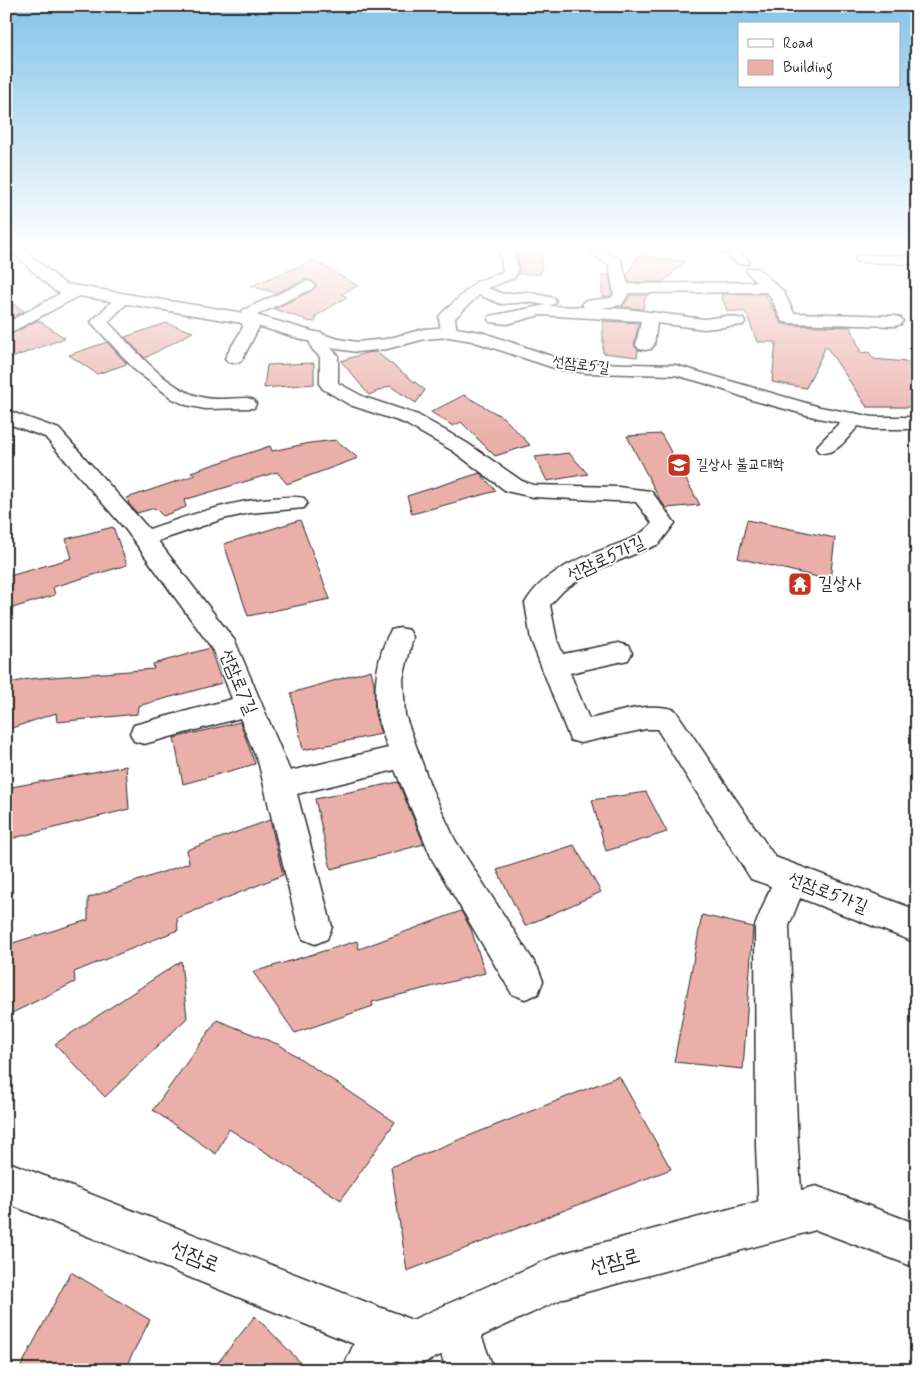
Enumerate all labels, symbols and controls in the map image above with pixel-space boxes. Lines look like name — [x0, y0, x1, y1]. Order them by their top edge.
legend — [738, 22, 900, 88]
text: Road — [783, 34, 813, 54]
text: Building — [783, 58, 833, 79]
street label: 선잠로5길 — [551, 352, 611, 378]
school or university icon: 길상사 불교대학 — [666, 452, 692, 478]
place label: 길상사 불교대학 — [696, 455, 785, 475]
street label: 선잠로5가길 — [563, 530, 649, 587]
temple icon: 길상사 — [787, 571, 813, 597]
place label: 길상사 — [818, 572, 862, 596]
street label: 선잠로7길 — [213, 646, 263, 719]
street label: 선잠로5가길 — [785, 867, 872, 919]
street label: 선잠로 — [166, 1235, 224, 1279]
street label: 선잠로 — [587, 1242, 643, 1282]

